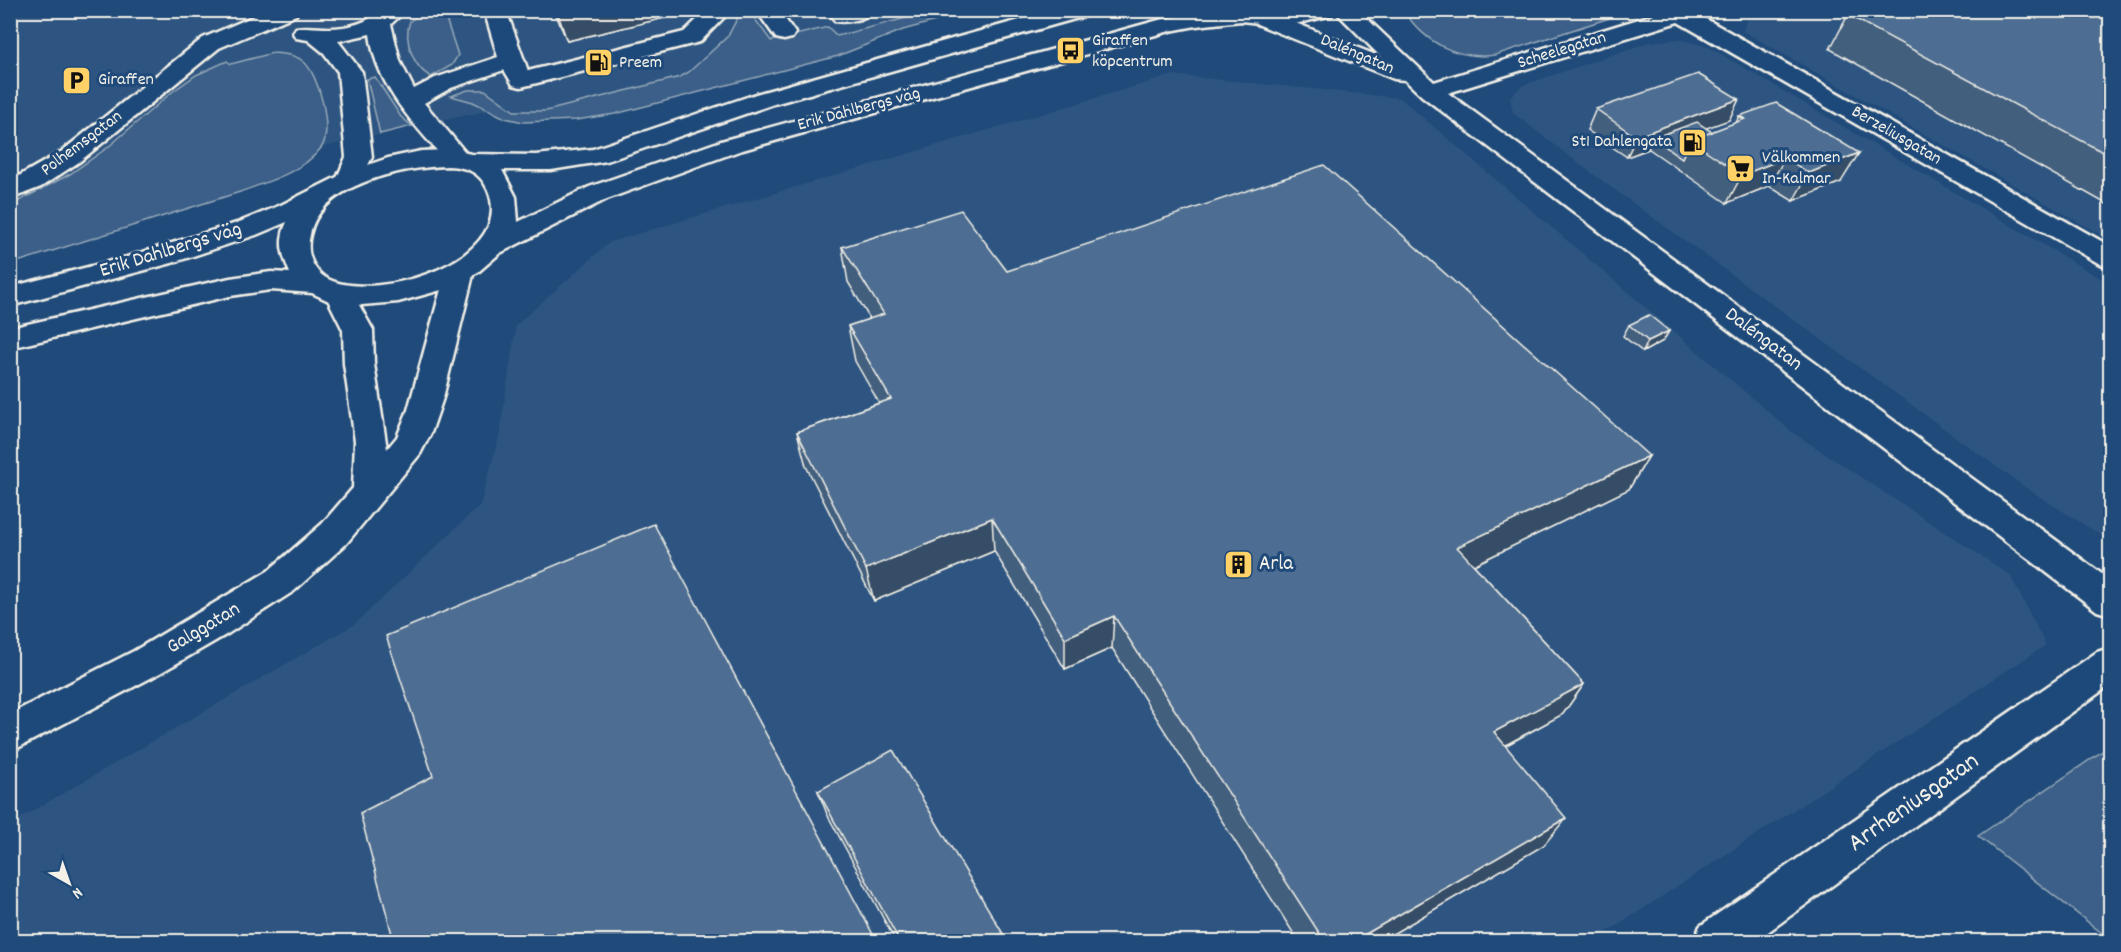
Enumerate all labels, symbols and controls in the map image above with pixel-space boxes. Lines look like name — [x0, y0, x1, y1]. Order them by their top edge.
street label: Scheelegatan — [1515, 26, 1609, 76]
street label: Daléngatan — [1316, 28, 1398, 82]
place label: Giraffen köpcentrum — [1092, 29, 1173, 75]
bus stop icon: Giraffen köpcentrum — [1055, 35, 1087, 67]
fuel station icon: Preem — [582, 47, 614, 79]
place label: Preem — [619, 51, 662, 76]
parking icon: Giraffen — [61, 64, 93, 96]
place label: Giraffen — [98, 68, 154, 93]
street label: Erik Dahlbergs väg — [795, 82, 923, 138]
street label: Berzeliusgatan — [1846, 100, 1946, 172]
street label: Polhemsgatan — [36, 105, 128, 183]
fuel station icon: St1 Dahlengata — [1677, 126, 1709, 158]
place label: St1 Dahlengata — [1571, 130, 1673, 155]
place label: Välkommen In-Kalmar — [1762, 146, 1840, 192]
supermarket icon: Välkommen In-Kalmar — [1725, 152, 1757, 184]
street label: Erik Dahlbergs väg — [96, 215, 246, 287]
street label: Daléngatan — [1718, 301, 1808, 379]
building icon: Arla — [1222, 549, 1254, 581]
place label: Arla — [1259, 550, 1294, 580]
street label: Galggatan — [162, 595, 246, 663]
street label: Arrheniusgatan — [1841, 744, 1987, 862]
north arrow — [39, 853, 99, 913]
text: N — [67, 881, 87, 904]

